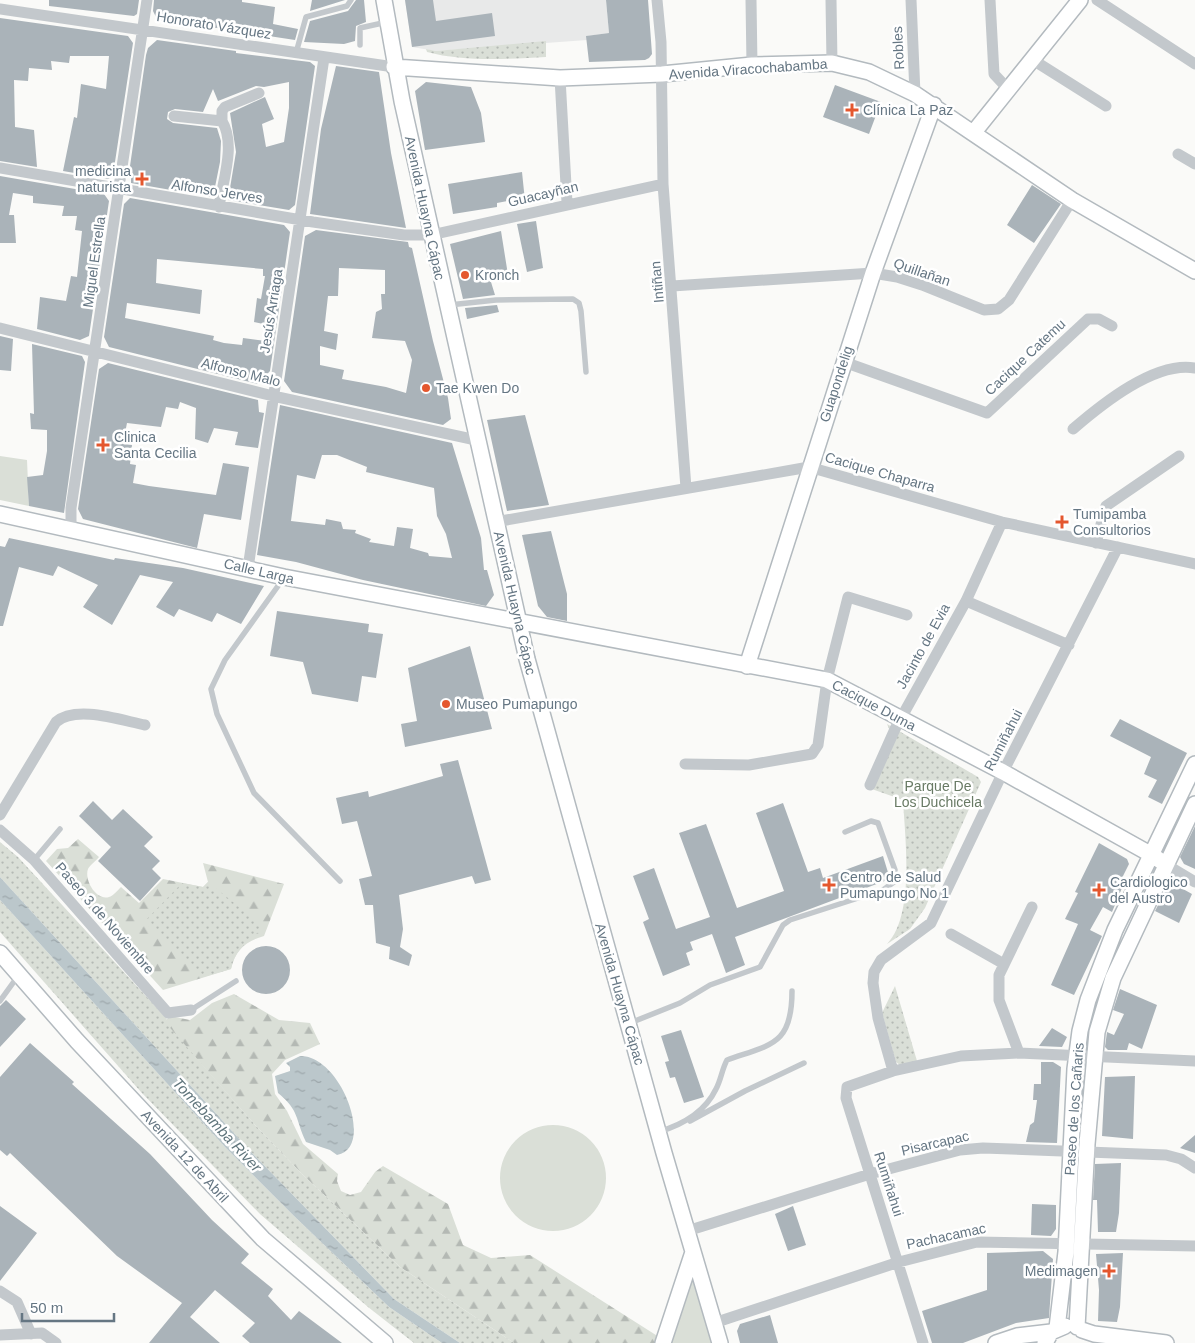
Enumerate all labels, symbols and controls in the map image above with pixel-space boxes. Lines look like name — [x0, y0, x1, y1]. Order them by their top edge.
street label: Honorato Vázquez — [155, 8, 273, 42]
street label: Robles — [889, 26, 907, 70]
street label: Avenida Viracochabamba — [668, 55, 828, 83]
place label: Clínica La Paz — [863, 102, 953, 118]
marker: Clínica La Paz — [845, 103, 859, 117]
street label: Avenida Huayna Cápac — [402, 135, 448, 281]
place label: medicina naturista — [75, 163, 131, 195]
marker: medicina naturista — [135, 172, 149, 186]
street label: Alfonso Jerves — [170, 176, 264, 206]
street label: Guacayñan — [506, 178, 580, 210]
street label: Miguel Estrella — [80, 215, 108, 309]
street label: Quillañan — [891, 255, 953, 289]
street label: Intiñan — [647, 260, 667, 304]
place label: Kronch — [475, 267, 519, 283]
street label: Jesús Arriaga — [256, 268, 286, 354]
marker: Kronch — [459, 269, 471, 281]
street label: Cacique Catemu — [981, 316, 1069, 398]
street label: Guapondelig — [816, 344, 856, 424]
street label: Alfonso Malo — [200, 354, 282, 390]
place label: Tae Kwen Do — [436, 380, 519, 396]
marker: Tae Kwen Do — [420, 382, 432, 394]
place label: Clinica Santa Cecilia — [114, 429, 197, 461]
marker: Clinica Santa Cecilia — [96, 438, 110, 452]
street label: Cacique Chaparra — [823, 449, 937, 495]
place label: Tumipamba Consultorios — [1073, 506, 1151, 538]
marker: Tumipamba Consultorios — [1055, 515, 1069, 529]
street label: Avenida Huayna Cápac — [491, 530, 539, 676]
street label: Calle Larga — [222, 555, 296, 587]
street label: Jacinto de Evia — [893, 600, 953, 691]
street label: Cacique Duma — [829, 676, 919, 734]
place label: Museo Pumapungo — [456, 696, 578, 712]
marker: Museo Pumapungo — [440, 698, 452, 710]
street label: Rumiñahui — [981, 707, 1025, 773]
park label: Parque De Los Duchicela — [894, 778, 982, 810]
street label: Paseo 3 de Noviembre — [52, 859, 158, 977]
place label: Centro de Salud Pumapungo No 1 — [840, 869, 949, 901]
place label: Cardiologico del Austro — [1110, 874, 1188, 906]
marker: Centro de Salud Pumapungo No 1 — [822, 878, 836, 892]
marker: Cardiologico del Austro — [1092, 883, 1106, 897]
street label: Avenida Huayna Cápac — [592, 921, 648, 1067]
street label: Paseo de los Cañaris — [1061, 1042, 1087, 1176]
water label: Tomebamba River — [170, 1074, 266, 1176]
street label: Avenida 12 de Abril — [138, 1107, 232, 1205]
street label: Pisarcapac — [899, 1127, 971, 1159]
street label: Rumiñahui — [871, 1150, 907, 1218]
street label: Pachacamac — [905, 1220, 987, 1252]
place label: Medimagen — [1025, 1263, 1098, 1279]
marker: Medimagen — [1102, 1264, 1116, 1278]
scale bar — [22, 1290, 115, 1322]
text: 50 m — [30, 1299, 63, 1316]

